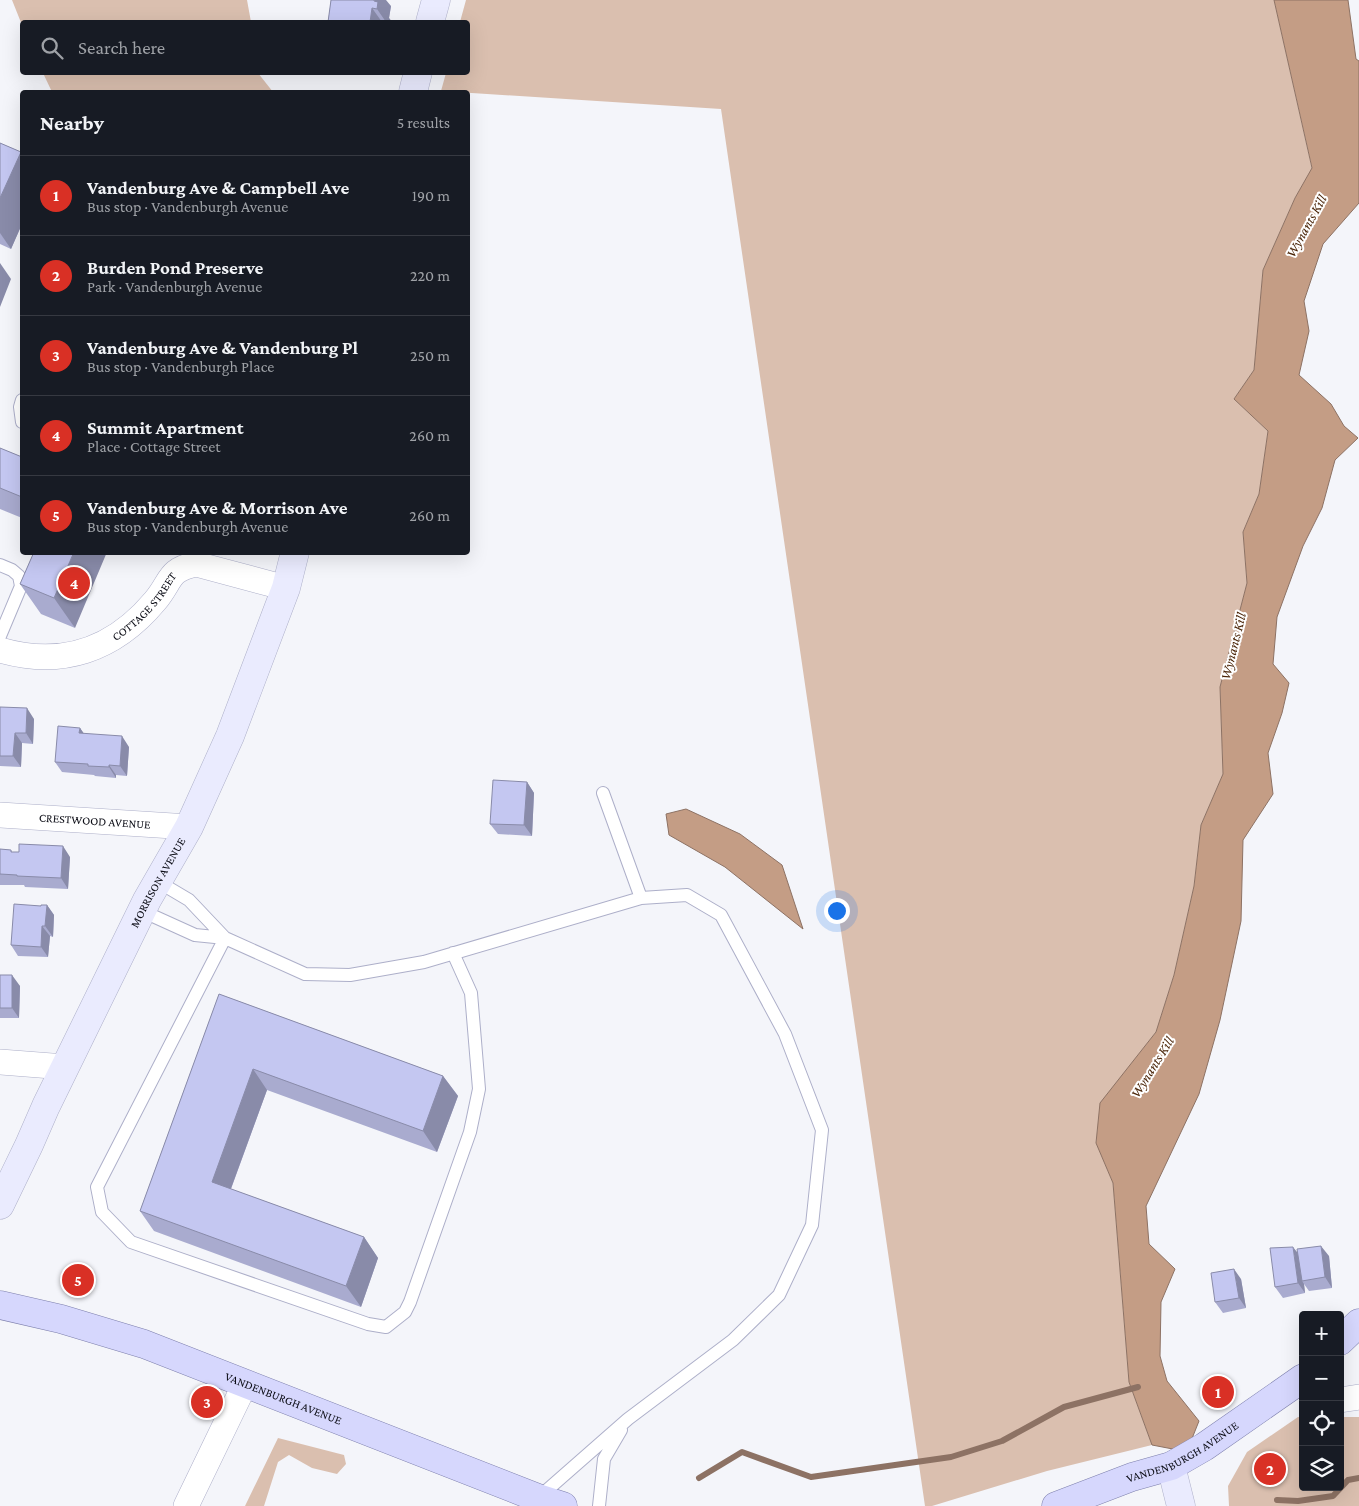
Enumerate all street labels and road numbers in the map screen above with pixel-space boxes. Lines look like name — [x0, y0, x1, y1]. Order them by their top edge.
street label: COTTAGE STREET — [110, 569, 180, 644]
street label: CRESTWOOD AVENUE — [39, 810, 151, 832]
street label: MORRISON AVENUE — [127, 835, 189, 930]
street label: VANDENBURGH AVENUE — [223, 1369, 344, 1428]
street label: VANDENBURGH AVENUE — [1124, 1418, 1241, 1486]

